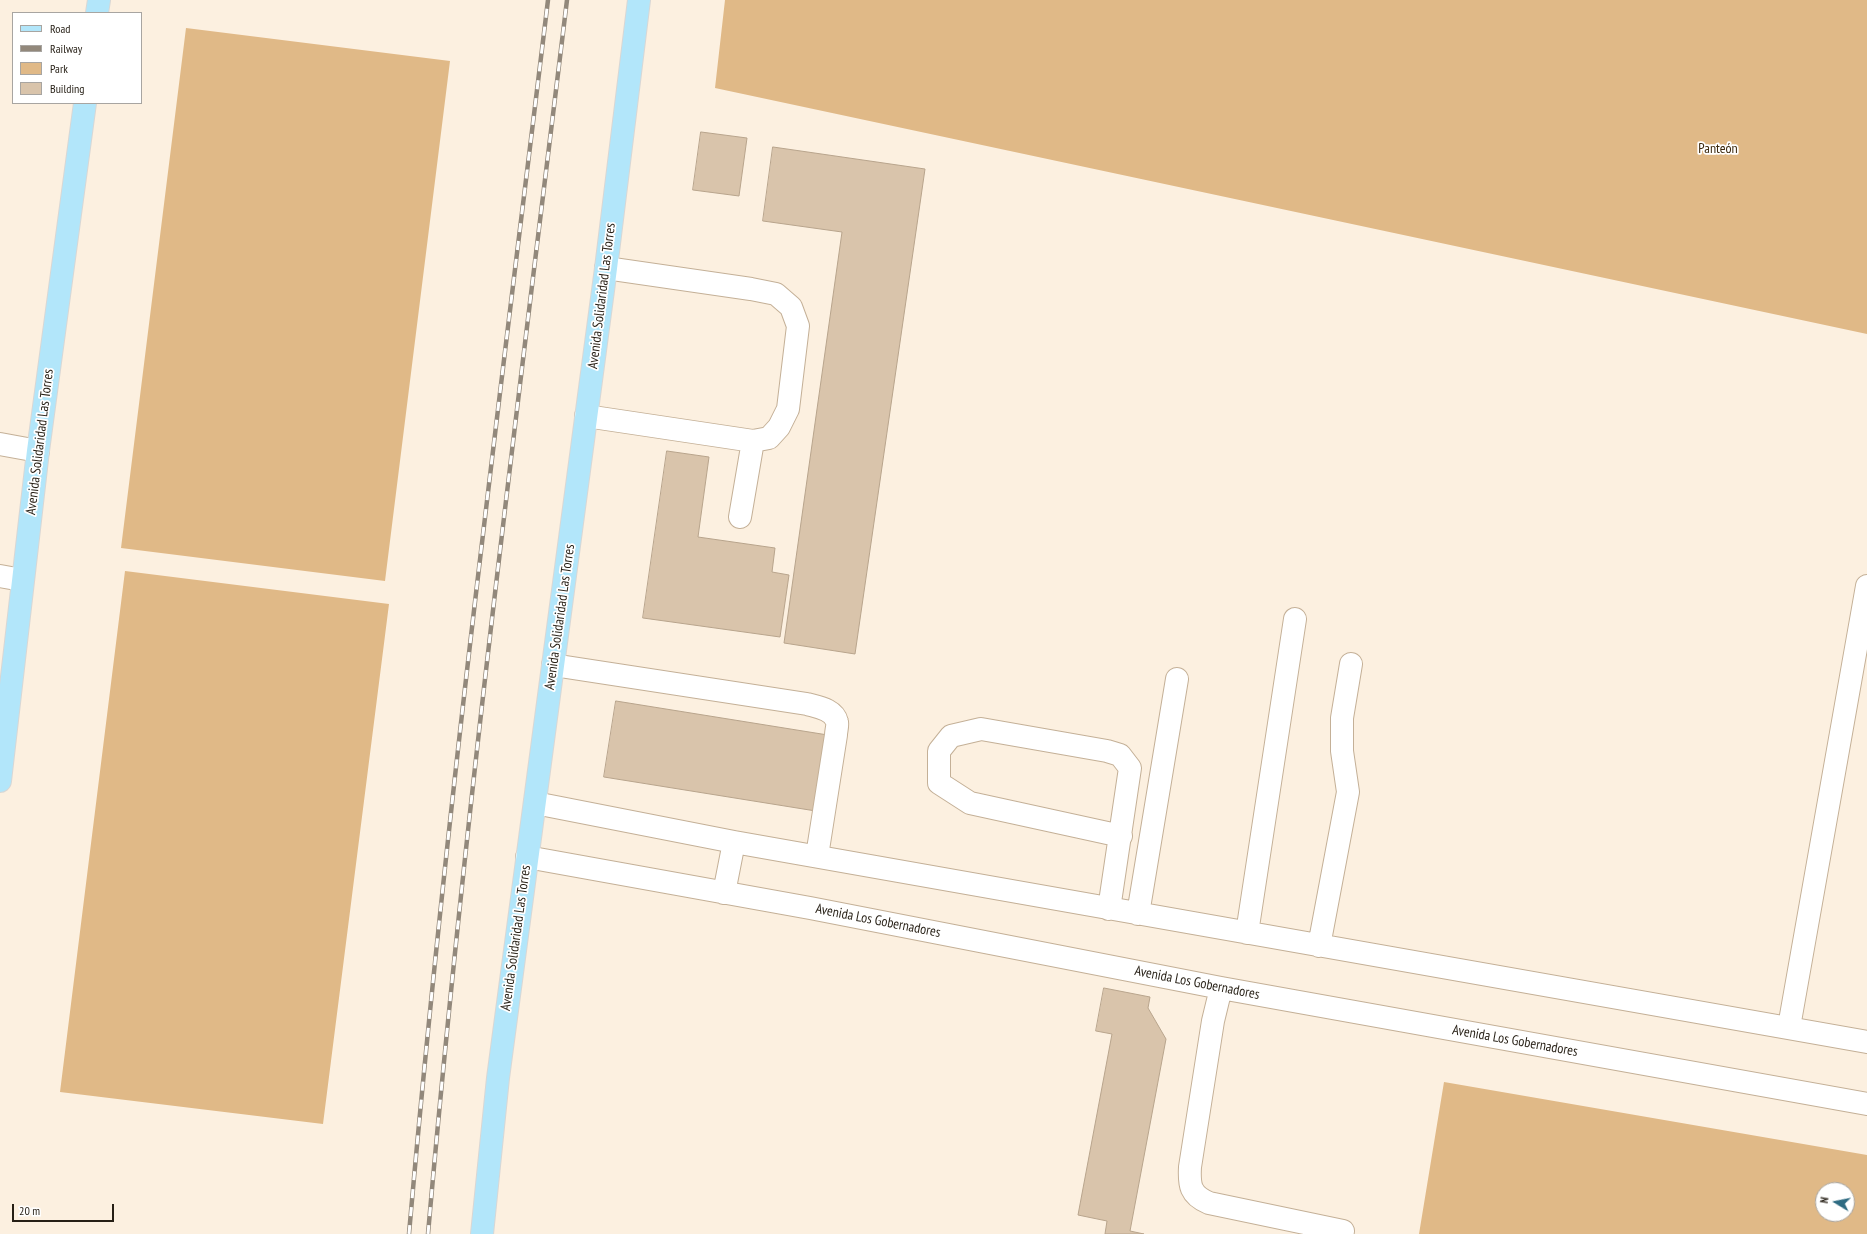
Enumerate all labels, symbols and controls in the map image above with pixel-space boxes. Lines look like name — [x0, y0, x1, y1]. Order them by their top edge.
legend — [12, 12, 142, 104]
text: Road — [50, 21, 70, 36]
text: Railway — [50, 41, 82, 56]
text: Park — [50, 61, 68, 76]
text: Building — [50, 81, 85, 96]
park label: Panteón — [1698, 141, 1738, 157]
street label: Avenida Solidaridad Las Torres — [585, 222, 619, 370]
street label: Avenida Solidaridad Las Torres — [23, 368, 57, 516]
street label: Avenida Solidaridad Las Torres — [541, 543, 579, 691]
street label: Avenida Solidaridad Las Torres — [497, 864, 535, 1012]
street label: Avenida Los Gobernadores — [814, 901, 942, 941]
street label: Avenida Los Gobernadores — [1133, 963, 1261, 1003]
street label: Avenida Los Gobernadores — [1451, 1022, 1579, 1060]
north arrow — [1815, 1182, 1855, 1222]
scale bar — [14, 1196, 116, 1222]
text: N — [1817, 1196, 1832, 1204]
text: 20 m — [19, 1203, 40, 1218]

